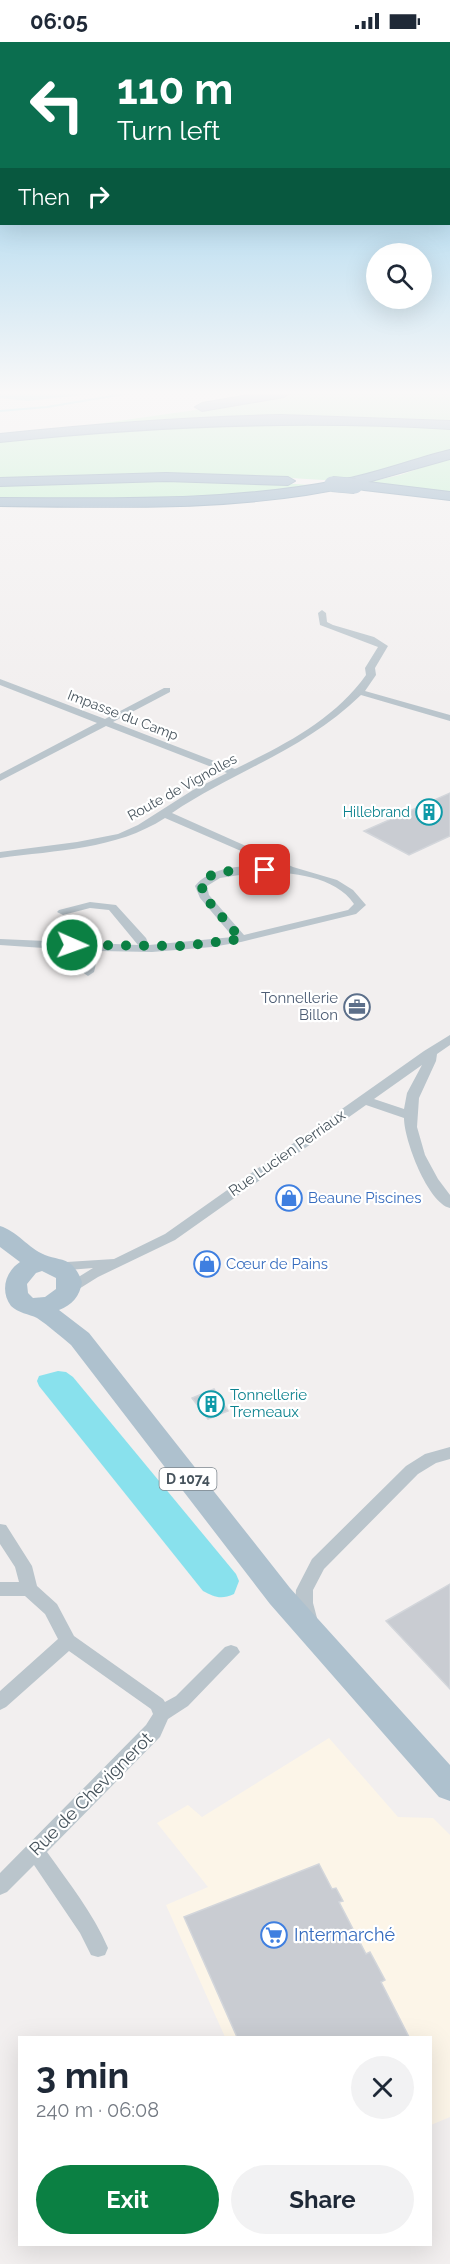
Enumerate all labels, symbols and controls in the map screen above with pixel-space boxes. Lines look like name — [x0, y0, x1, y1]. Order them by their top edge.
text: 06:05 — [30, 8, 88, 34]
text: 110 m — [117, 65, 233, 114]
icon: left — [18, 66, 96, 144]
text: Turn left — [117, 115, 220, 146]
icon: right — [82, 180, 115, 213]
text: Then — [18, 184, 70, 210]
map controls — [366, 243, 432, 309]
button: search — [366, 243, 432, 309]
street label: Impasse du Camp — [65, 687, 181, 744]
street label: Route de Vignolles — [125, 750, 240, 824]
building icon: Hillebrand — [414, 797, 444, 827]
place label: Hillebrand — [343, 804, 410, 820]
pin — [239, 844, 290, 895]
icon: arrive — [248, 853, 281, 886]
position arrow — [40, 913, 104, 977]
place label: Tonnellerie Billon — [261, 989, 338, 1024]
office icon: Tonnellerie Billon — [342, 992, 372, 1022]
street label: Rue Lucien Perriaux — [225, 1106, 349, 1200]
shop icon: Beaune Piscines — [274, 1183, 304, 1213]
place label: Beaune Piscines — [308, 1189, 421, 1207]
shop icon: Cœur de Pains — [192, 1249, 222, 1279]
place label: Cœur de Pains — [226, 1255, 328, 1273]
place label: Tonnellerie Tremeaux — [230, 1386, 307, 1421]
building icon: Tonnellerie Tremeaux — [196, 1389, 226, 1419]
road number: D 1074 — [160, 1468, 216, 1490]
street label: Rue de Chevignerot — [25, 1728, 157, 1860]
supermarket icon: Intermarché — [259, 1920, 289, 1950]
place label: Intermarché — [294, 1924, 395, 1945]
text: 3 min — [36, 2054, 129, 2096]
button: close — [351, 2056, 414, 2119]
text: 240 m · 06:08 — [36, 2098, 159, 2122]
button: Exit — [36, 2165, 219, 2234]
button: Share — [231, 2165, 414, 2234]

